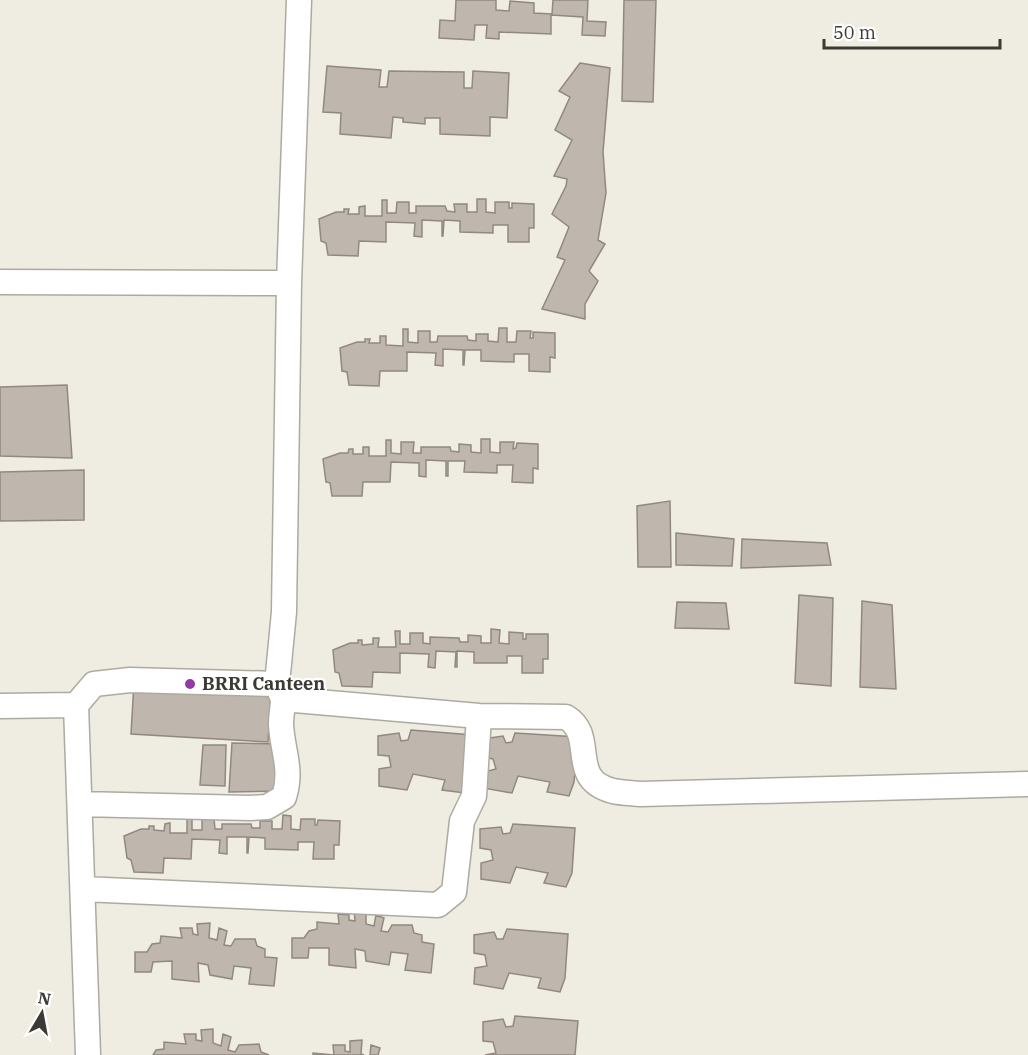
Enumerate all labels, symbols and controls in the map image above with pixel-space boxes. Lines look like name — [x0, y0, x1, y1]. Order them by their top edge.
scale bar — [824, 12, 1000, 50]
text: 50 m — [833, 21, 876, 44]
place label: BRRI Canteen — [202, 672, 325, 695]
marker: BRRI Canteen — [183, 677, 197, 691]
north arrow — [12, 983, 72, 1043]
text: N — [37, 987, 53, 1009]

